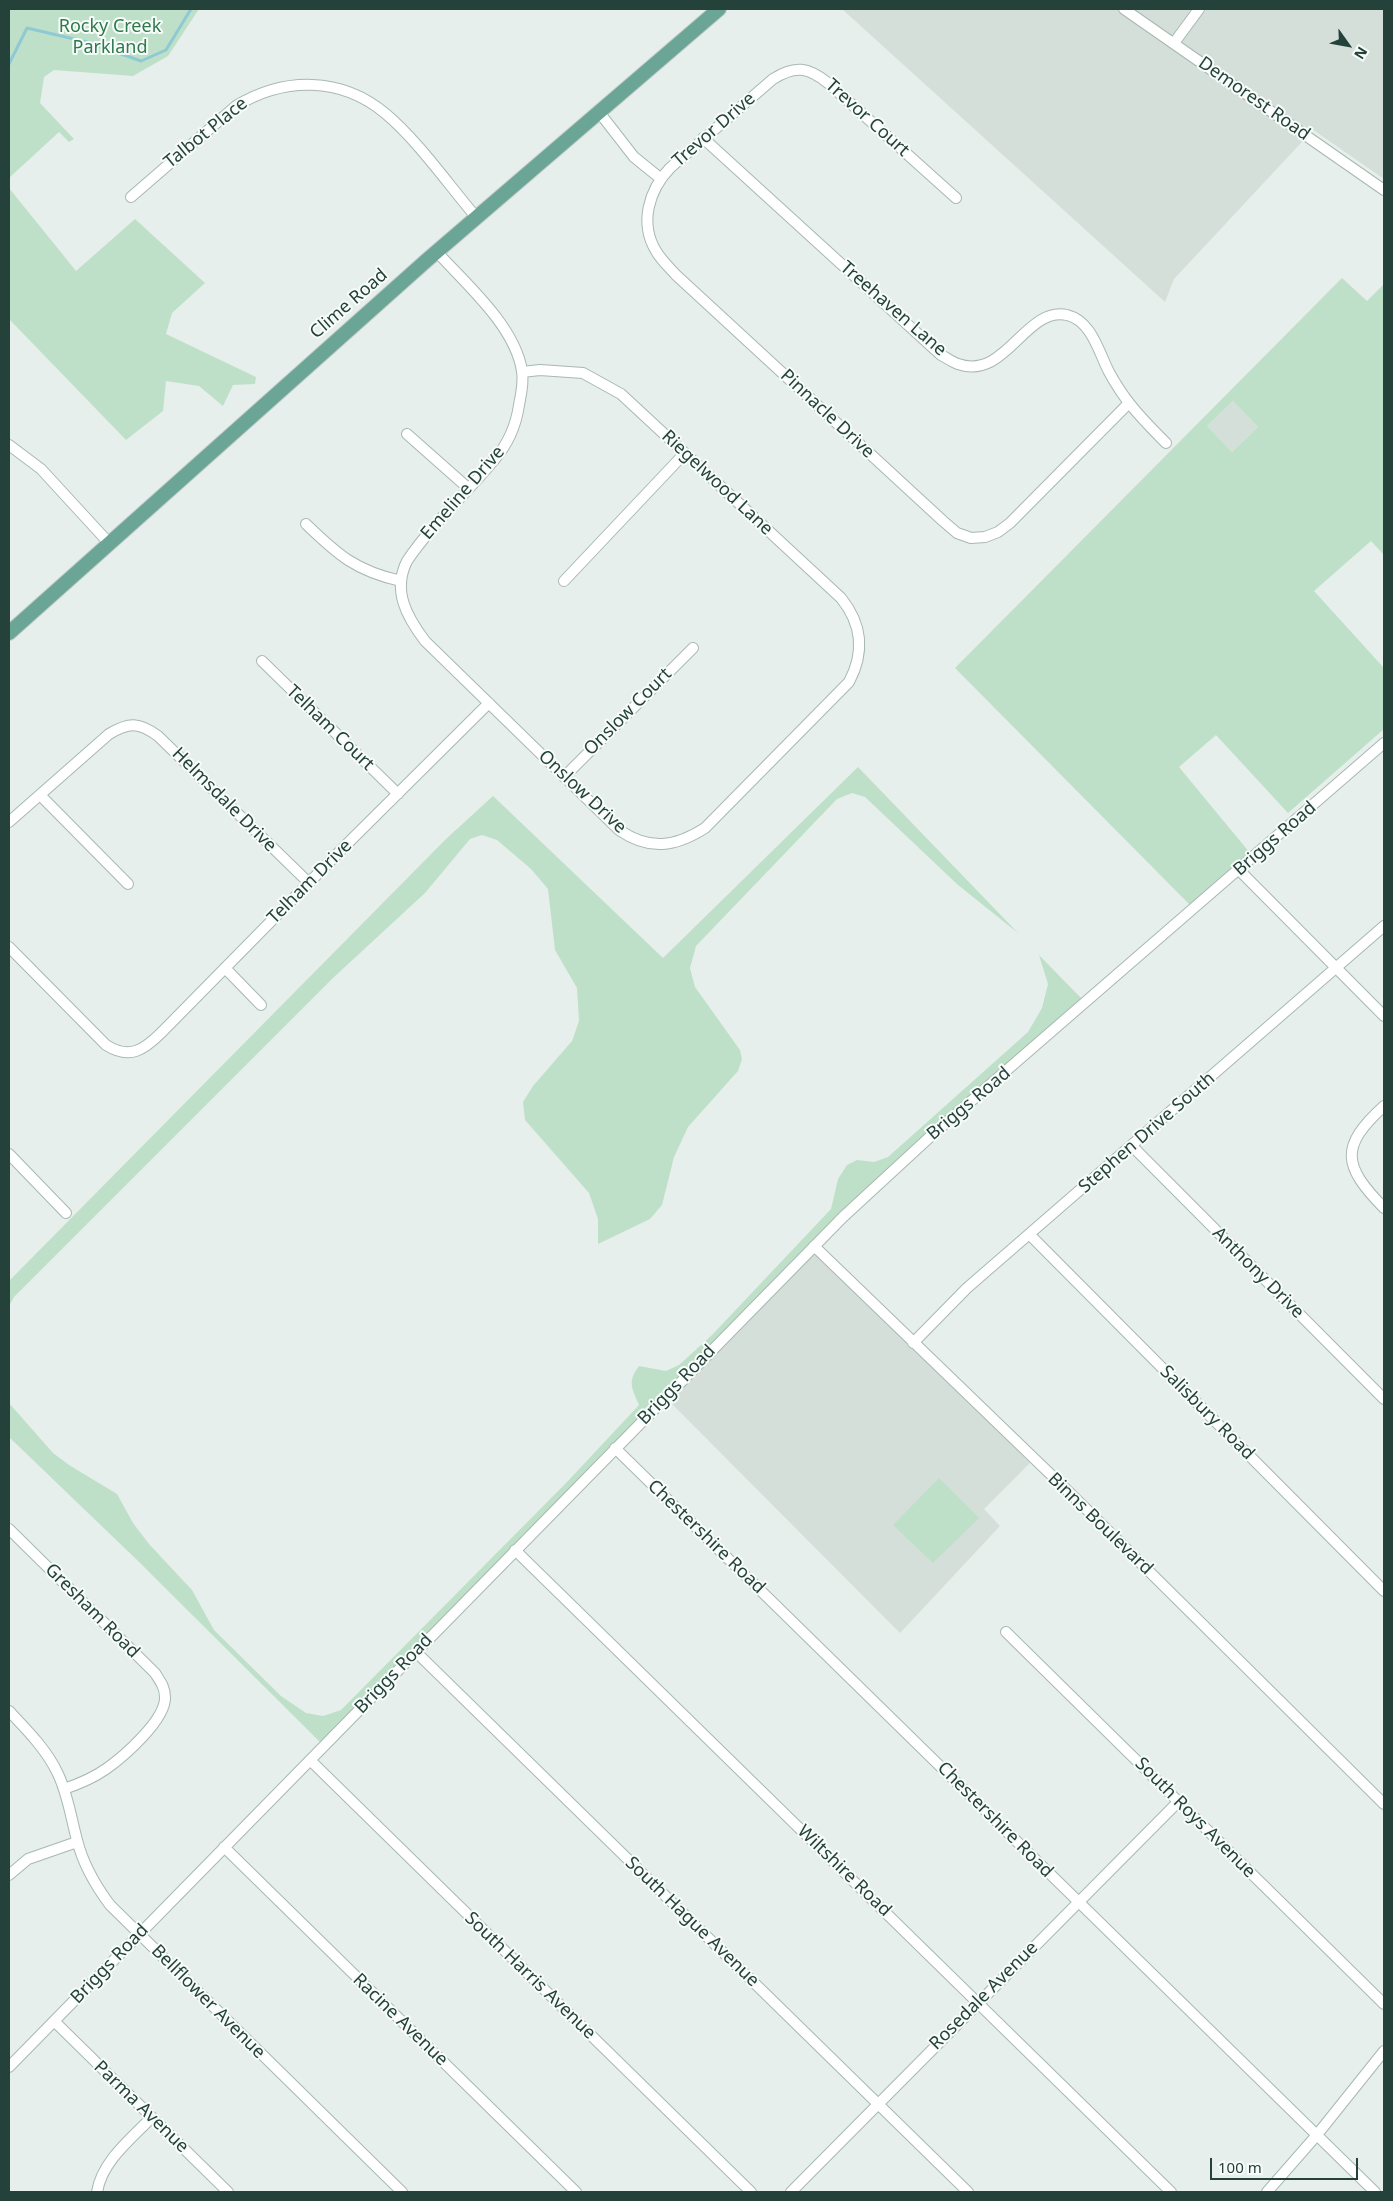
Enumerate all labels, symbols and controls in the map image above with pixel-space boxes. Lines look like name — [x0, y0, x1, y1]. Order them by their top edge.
park label: Rocky Creek Parkland — [59, 16, 161, 58]
north arrow — [1323, 20, 1373, 70]
text: N — [1350, 43, 1372, 63]
street label: Demorest Road — [1194, 53, 1314, 145]
street label: Trevor Court — [821, 75, 913, 161]
street label: Trevor Drive — [668, 88, 760, 172]
street label: Talbot Place — [160, 93, 252, 173]
street label: Treehaven Lane — [835, 257, 951, 361]
street label: Clime Road — [306, 264, 392, 344]
street label: Pinnacle Drive — [776, 365, 878, 463]
street label: Riegelwood Lane — [657, 426, 777, 540]
street label: Emeline Drive — [417, 442, 509, 544]
street label: Onslow Court — [580, 664, 676, 760]
street label: Telham Court — [282, 681, 378, 775]
street label: Helmsdale Drive — [167, 743, 281, 857]
street label: Onslow Drive — [534, 746, 630, 838]
street label: Briggs Road — [1229, 797, 1321, 881]
street label: Telham Drive — [263, 835, 357, 929]
street label: Briggs Road — [923, 1063, 1015, 1145]
street label: Stephen Drive South — [1074, 1068, 1220, 1198]
street label: Anthony Drive — [1208, 1223, 1308, 1323]
street label: Briggs Road — [634, 1341, 720, 1429]
street label: Salisbury Road — [1155, 1361, 1259, 1465]
street label: Binns Boulevard — [1043, 1468, 1157, 1580]
street label: Chestershire Road — [643, 1475, 769, 1599]
street label: Gresham Road — [40, 1559, 144, 1663]
street label: Briggs Road — [351, 1630, 437, 1718]
street label: South Roys Avenue — [1130, 1753, 1260, 1883]
street label: Chestershire Road — [933, 1758, 1057, 1882]
street label: Wiltshire Road — [793, 1821, 895, 1921]
street label: South Hague Avenue — [621, 1852, 763, 1992]
street label: South Harris Avenue — [460, 1908, 600, 2044]
street label: Briggs Road — [67, 1920, 153, 2008]
street label: Rosedale Avenue — [925, 1937, 1043, 2055]
street label: Bellflower Avenue — [147, 1941, 269, 2063]
street label: Racine Avenue — [348, 1969, 452, 2071]
street label: Parma Avenue — [89, 2056, 193, 2158]
scale bar — [1213, 2148, 1360, 2180]
text: 100 m — [1218, 2157, 1262, 2177]

